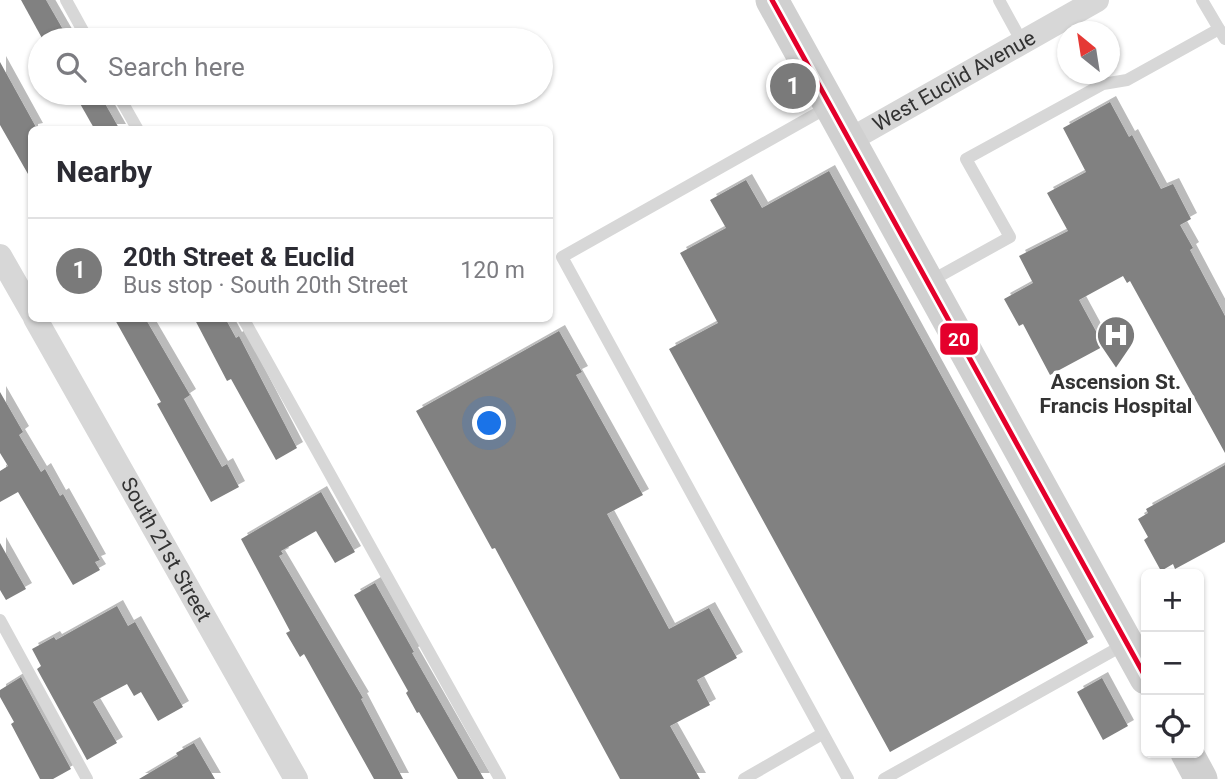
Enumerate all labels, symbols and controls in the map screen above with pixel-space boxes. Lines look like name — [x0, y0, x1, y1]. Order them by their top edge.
north arrow — [1057, 21, 1120, 84]
street label: West Euclid Avenue — [869, 25, 1040, 136]
search box — [28, 28, 553, 105]
icon: search — [52, 48, 90, 86]
text: Search here — [108, 52, 245, 82]
pin: 1 — [770, 60, 816, 112]
text: Nearby — [56, 154, 152, 189]
text: 20th Street & Euclid — [123, 242, 355, 272]
text: 1 — [72, 257, 86, 284]
text: 120 m — [460, 257, 525, 284]
text: Bus stop · South 20th Street — [123, 272, 408, 299]
hospital icon: Ascension St. Francis Hospital — [1095, 314, 1137, 369]
line badge: 20 — [939, 322, 979, 356]
text: 20 — [948, 328, 970, 351]
place label: Ascension St. Francis Hospital — [1040, 370, 1192, 418]
your location — [472, 406, 506, 440]
street label: South 21st Street — [116, 473, 216, 626]
map controls — [1141, 569, 1204, 758]
button: + — [1141, 569, 1204, 632]
button: − — [1141, 632, 1204, 695]
button: locate — [1141, 695, 1204, 758]

